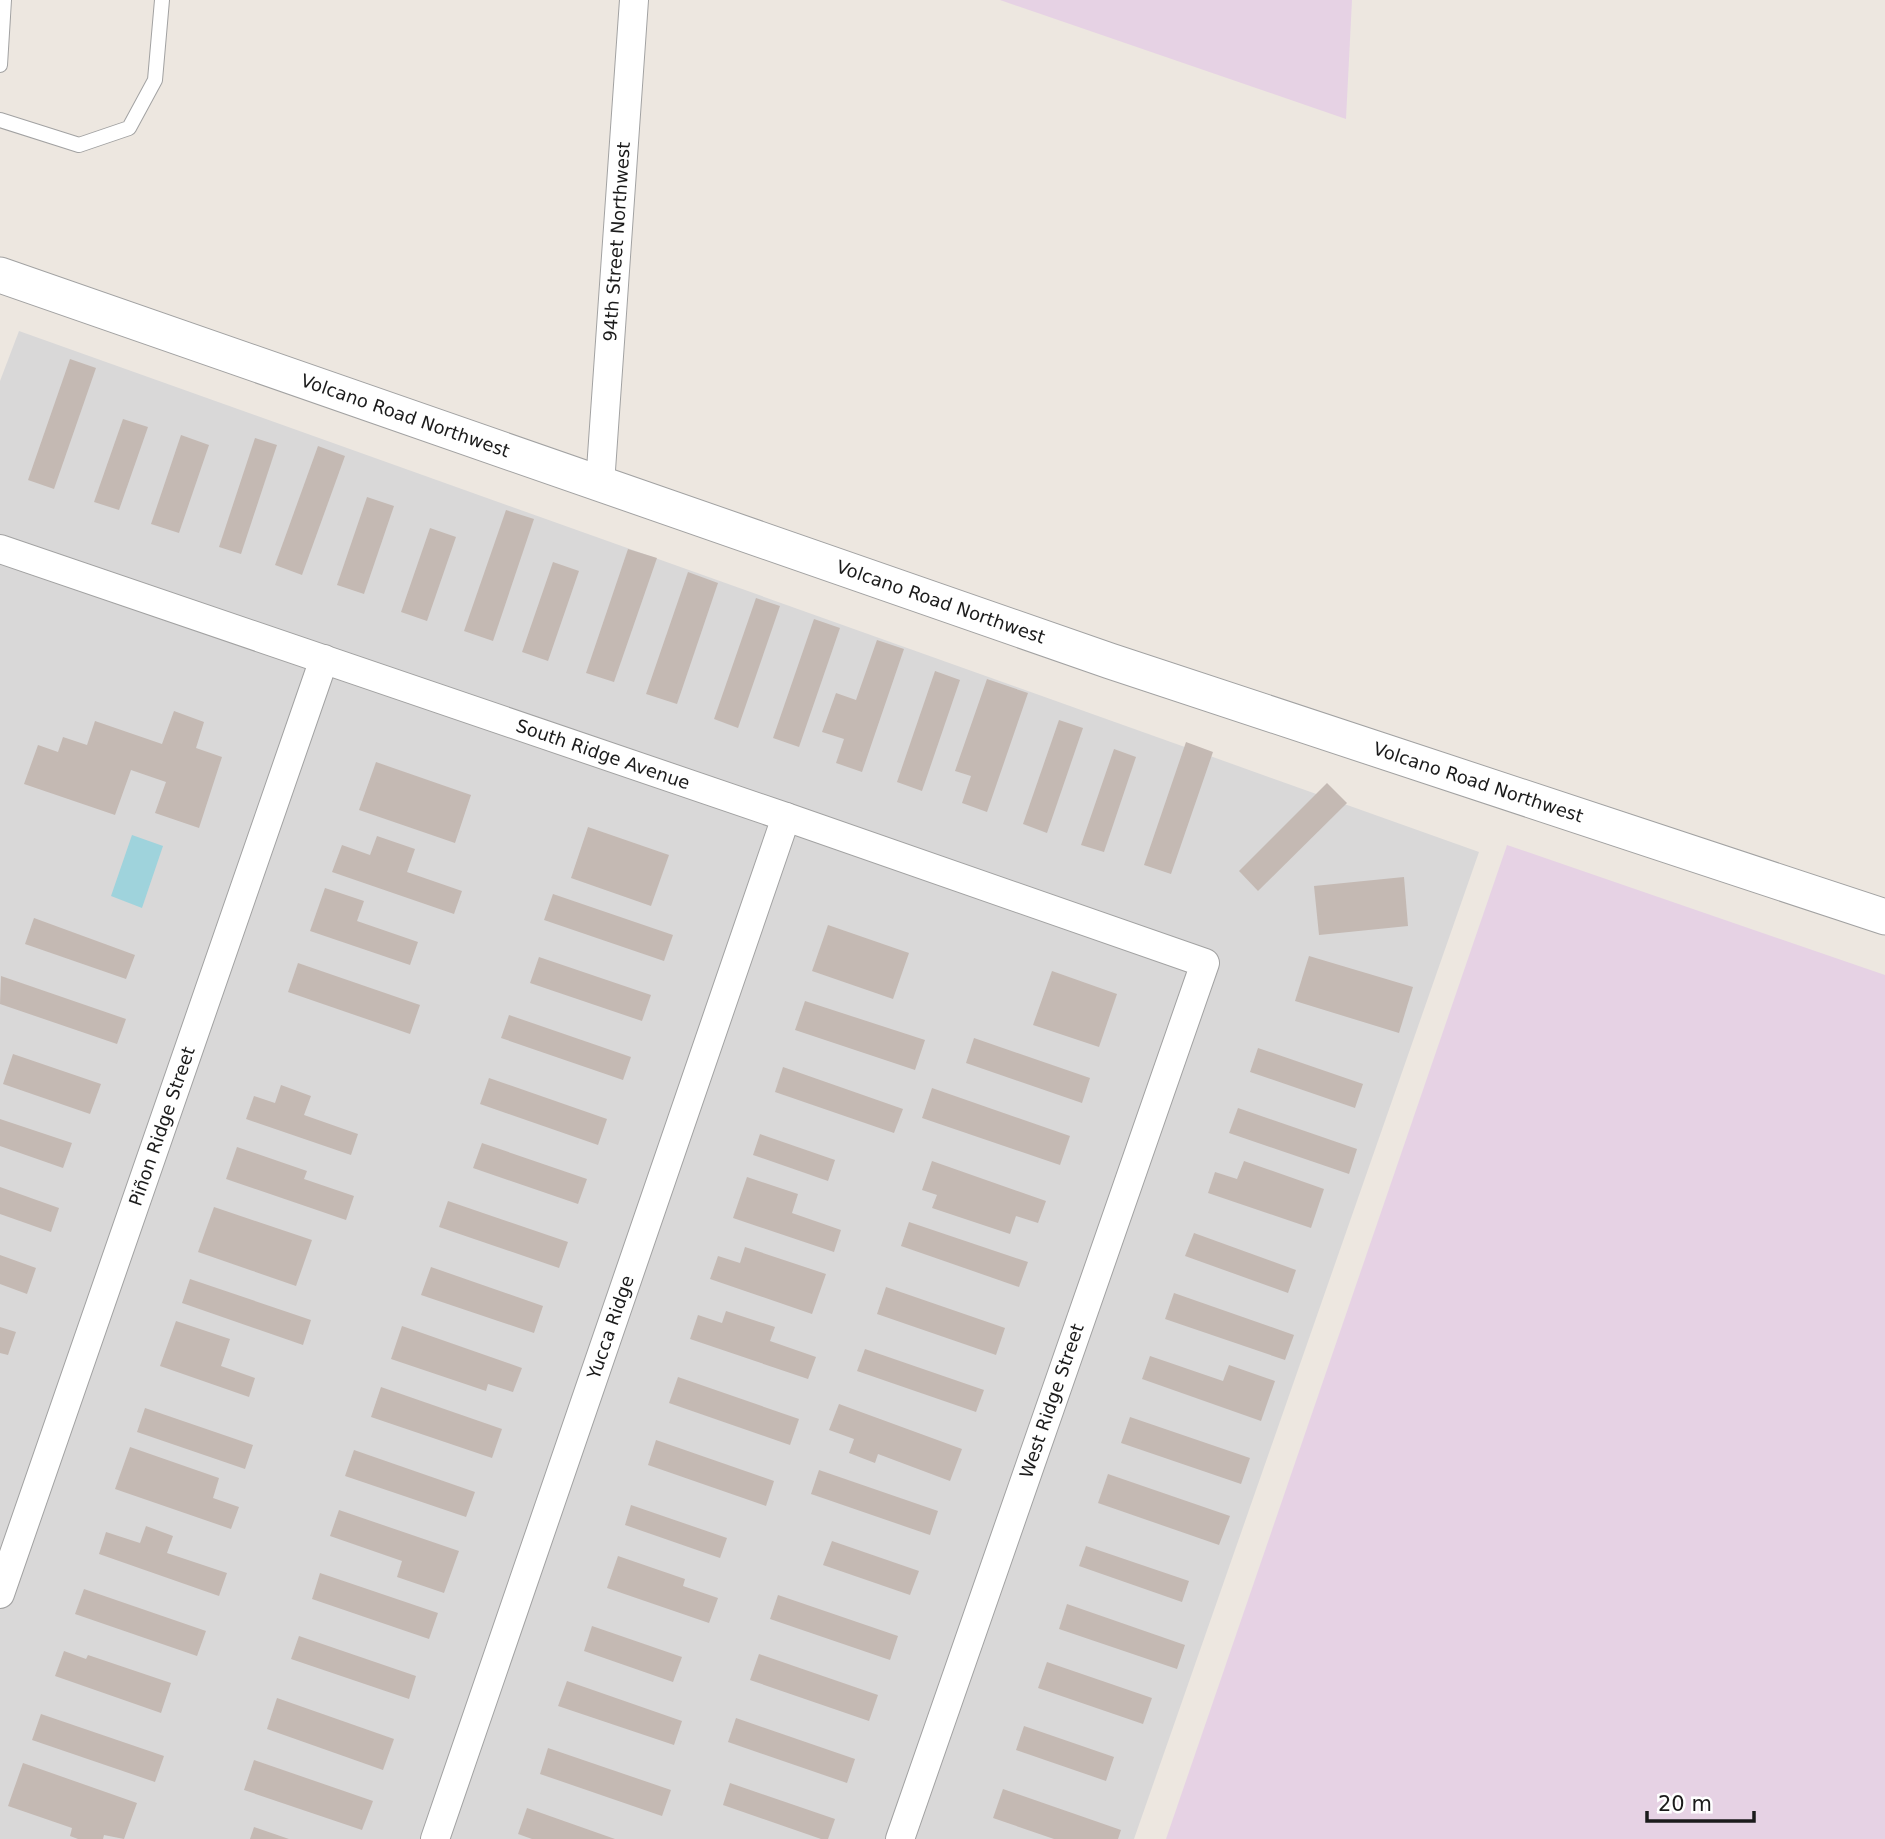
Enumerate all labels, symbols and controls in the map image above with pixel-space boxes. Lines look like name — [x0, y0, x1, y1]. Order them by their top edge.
street label: 94th Street Northwest — [599, 141, 634, 342]
street label: Volcano Road Northwest — [298, 369, 513, 461]
street label: Volcano Road Northwest — [834, 556, 1048, 648]
street label: South Ridge Avenue — [513, 715, 693, 793]
street label: Volcano Road Northwest — [1371, 738, 1586, 827]
street label: Piñon Ridge Street — [124, 1044, 199, 1208]
street label: Yucca Ridge — [582, 1272, 638, 1383]
street label: West Ridge Street — [1015, 1321, 1088, 1481]
scale bar — [1647, 1780, 1754, 1824]
text: 20 m — [1658, 1792, 1712, 1816]

